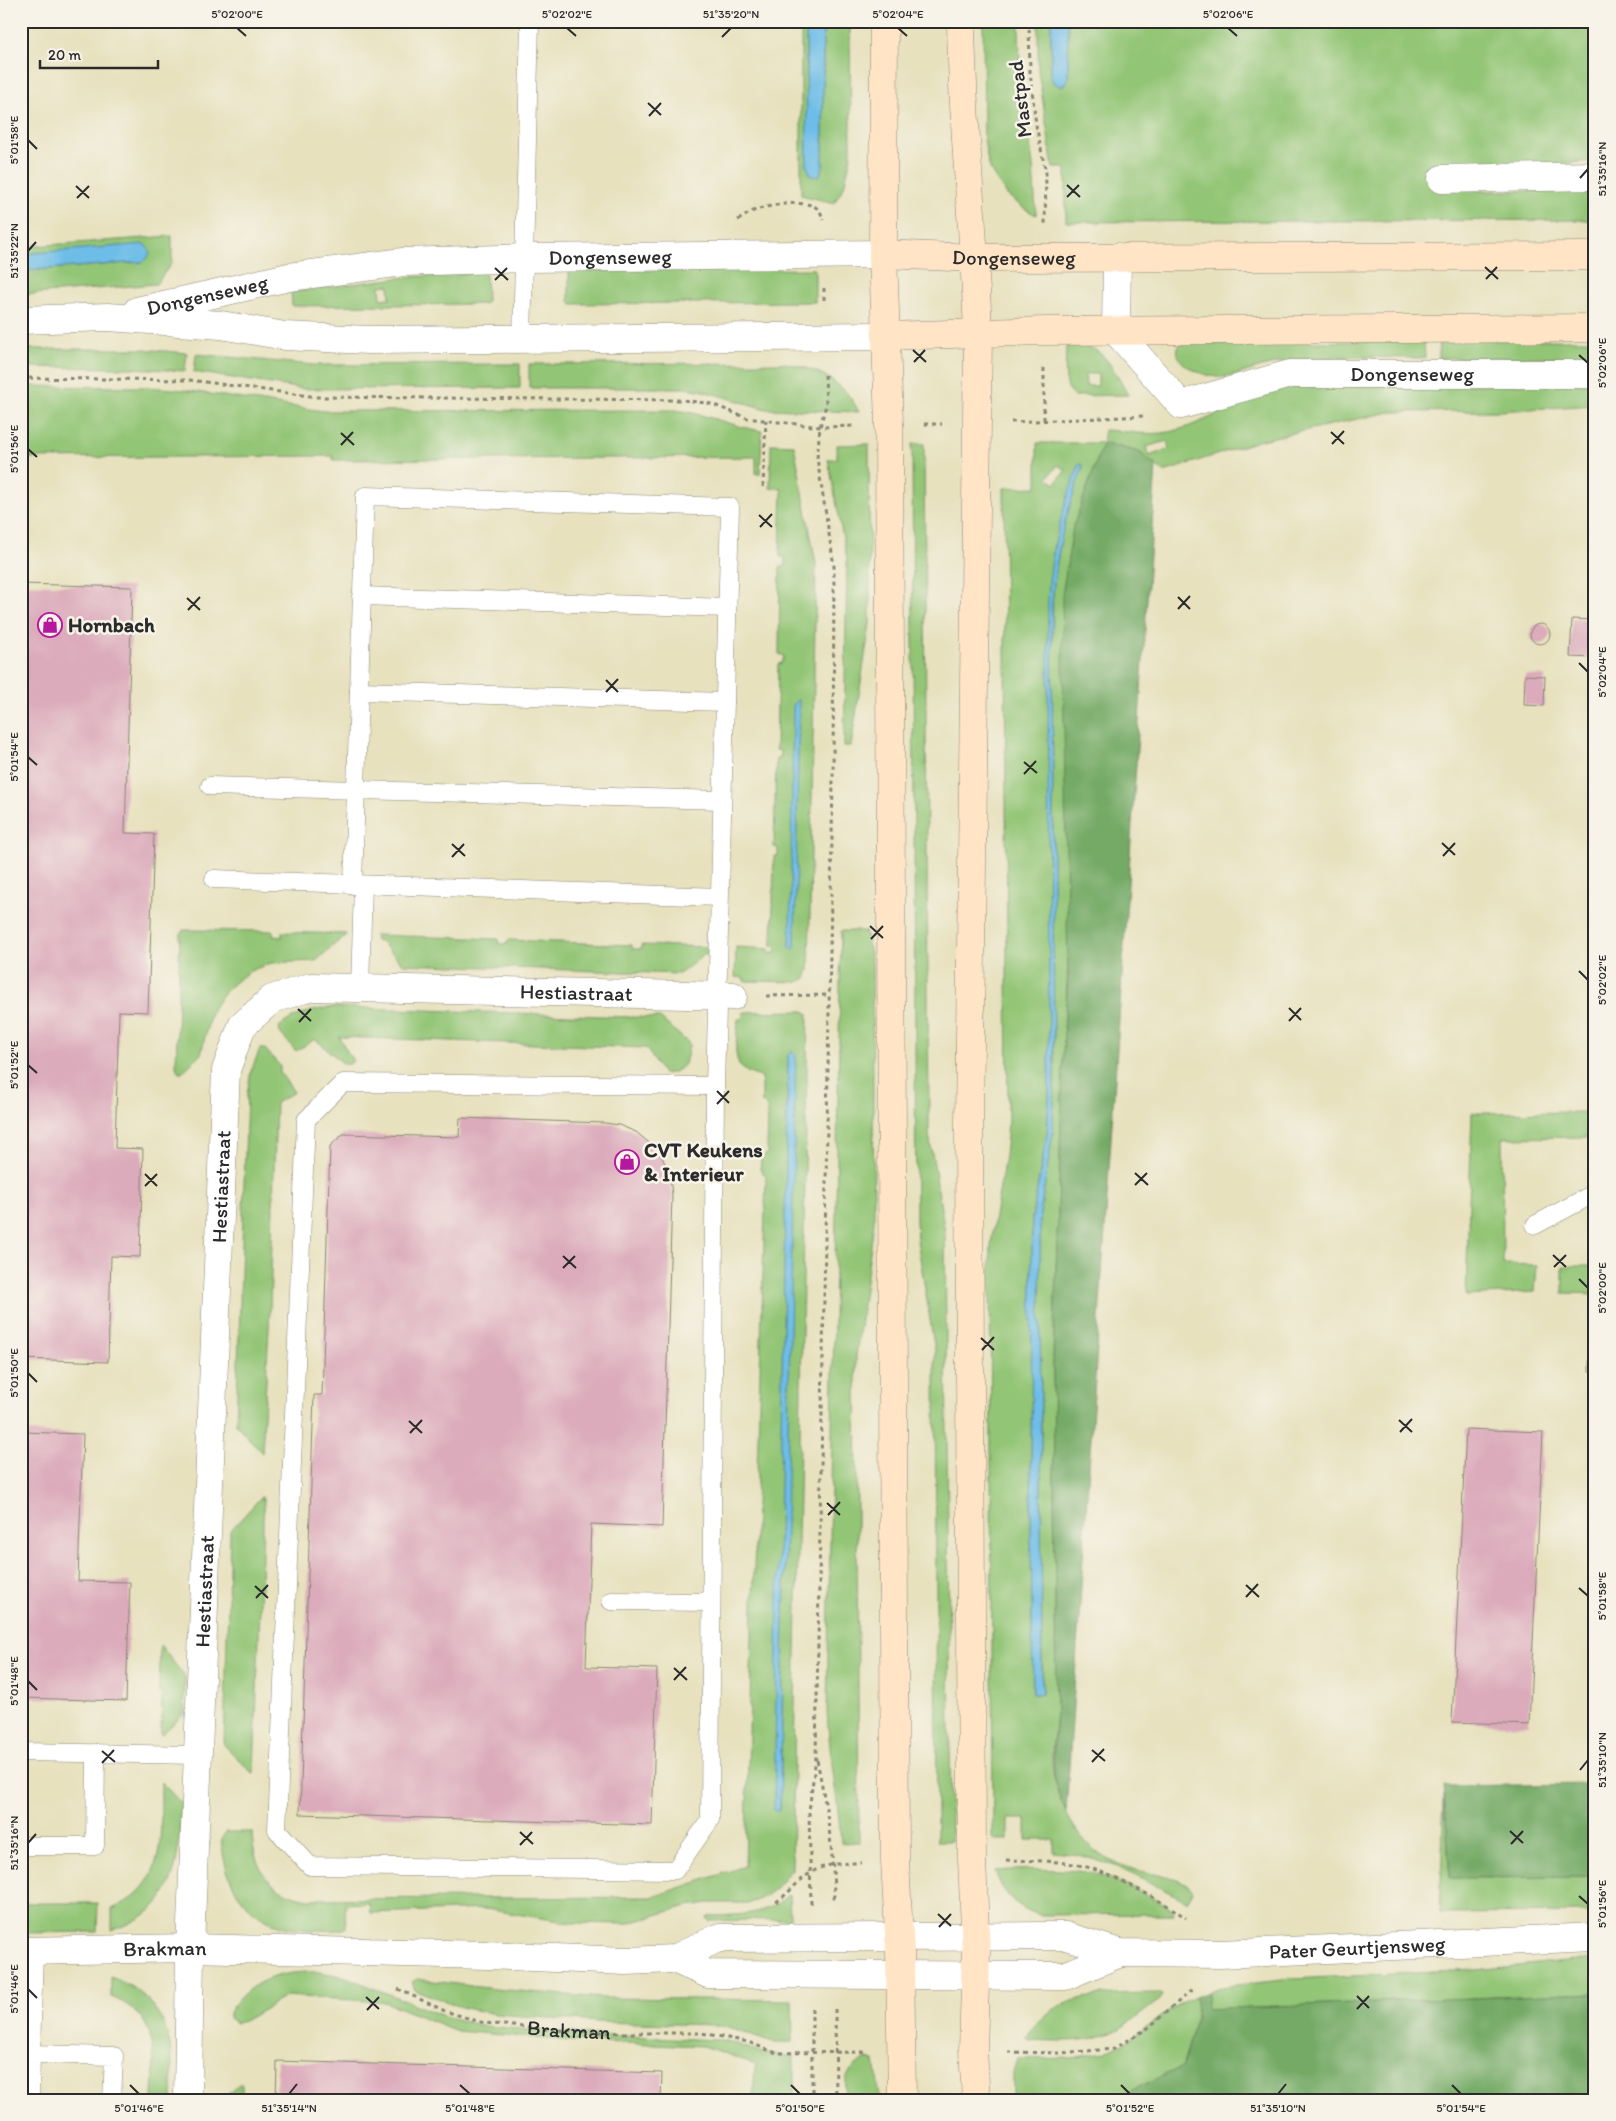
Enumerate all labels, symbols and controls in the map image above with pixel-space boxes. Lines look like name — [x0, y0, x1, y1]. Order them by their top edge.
text: 5°02'00"E — [211, 7, 263, 21]
text: 5°02'02"E — [542, 7, 593, 21]
text: 51°35'20"N — [703, 7, 759, 21]
text: 5°02'04"E — [872, 7, 924, 21]
text: 5°02'06"E — [1203, 7, 1254, 21]
scale bar — [40, 38, 158, 70]
text: 20 m — [48, 46, 82, 64]
street label: Mastpad — [1002, 59, 1037, 139]
text: 5°01'58"E — [7, 115, 21, 164]
text: 51°35'16"N — [1595, 142, 1609, 196]
text: 51°35'22"N — [7, 223, 21, 279]
street label: Dongenseweg — [548, 243, 672, 270]
street label: Dongenseweg — [952, 244, 1076, 270]
street label: Dongenseweg — [144, 269, 270, 320]
text: 5°02'06"E — [1595, 337, 1609, 388]
street label: Dongenseweg — [1350, 361, 1474, 386]
text: 5°01'56"E — [7, 424, 21, 473]
shop icon: Hornbach — [37, 612, 63, 638]
place label: Hornbach — [68, 612, 155, 637]
text: 5°02'04"E — [1595, 646, 1609, 698]
text: 5°01'54"E — [7, 732, 21, 782]
text: 5°02'02"E — [1595, 954, 1609, 1005]
street label: Hestiastraat — [520, 978, 633, 1006]
text: 5°01'52"E — [7, 1040, 21, 1089]
street label: Hestiastraat — [206, 1130, 236, 1243]
place label: CVT Keukens & Interieur — [644, 1137, 763, 1186]
shop icon: CVT Keukens & Interieur — [614, 1149, 640, 1175]
text: 5°02'00"E — [1595, 1262, 1609, 1314]
text: 5°01'50"E — [7, 1348, 21, 1398]
street label: Hestiastraat — [189, 1534, 219, 1648]
text: 5°01'58"E — [1595, 1571, 1609, 1620]
text: 5°01'48"E — [7, 1656, 21, 1706]
text: 51°35'10"N — [1595, 1732, 1609, 1788]
text: 51°35'16"N — [7, 1816, 21, 1870]
text: 5°01'56"E — [1595, 1879, 1609, 1928]
street label: Pater Geurtjensweg — [1268, 1931, 1446, 1964]
street label: Brakman — [123, 1935, 207, 1961]
text: 5°01'46"E — [7, 1964, 21, 2014]
street label: Brakman — [526, 2014, 611, 2044]
text: 5°01'46"E — [114, 2101, 164, 2115]
text: 51°35'14"N — [261, 2101, 317, 2115]
text: 5°01'48"E — [445, 2101, 495, 2115]
text: 5°01'50"E — [775, 2101, 825, 2115]
text: 5°01'52"E — [1106, 2101, 1155, 2115]
text: 51°35'10"N — [1250, 2101, 1306, 2115]
text: 5°01'54"E — [1436, 2101, 1486, 2115]

